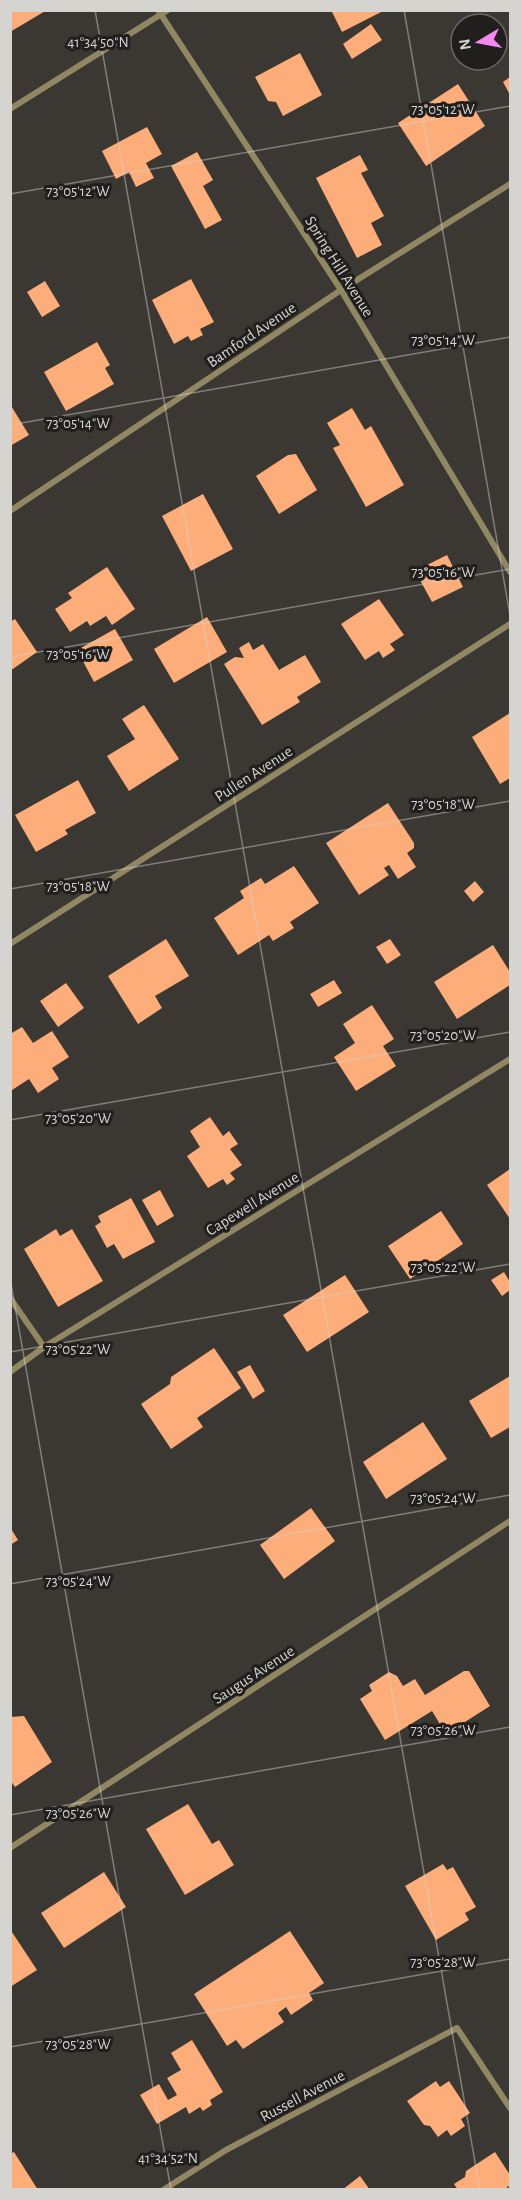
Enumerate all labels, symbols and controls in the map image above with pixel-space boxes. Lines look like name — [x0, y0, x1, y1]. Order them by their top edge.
north arrow — [449, 12, 509, 72]
text: 41°34'50"N — [67, 35, 129, 50]
text: N — [456, 38, 474, 51]
text: 73°05'12"W — [411, 102, 475, 117]
text: 73°05'12"W — [46, 184, 110, 199]
street label: Spring Hill Avenue — [302, 213, 376, 320]
street label: Bamford Avenue — [204, 299, 299, 370]
text: 73°05'14"W — [411, 333, 475, 348]
text: 73°05'14"W — [46, 416, 110, 431]
text: 73°05'16"W — [411, 565, 475, 580]
text: 73°05'16"W — [46, 647, 110, 662]
street label: Pullen Avenue — [212, 743, 295, 805]
text: 73°05'18"W — [411, 797, 475, 812]
text: 73°05'18"W — [46, 879, 110, 894]
text: 73°05'20"W — [410, 1028, 477, 1043]
text: 73°05'20"W — [45, 1111, 112, 1126]
street label: Capewell Avenue — [203, 1169, 302, 1239]
text: 73°05'22"W — [411, 1260, 476, 1275]
text: 73°05'22"W — [46, 1342, 111, 1357]
text: 73°05'24"W — [410, 1491, 476, 1506]
text: 73°05'24"W — [45, 1574, 111, 1589]
street label: Saugus Avenue — [210, 1643, 297, 1707]
text: 73°05'26"W — [410, 1723, 476, 1738]
text: 73°05'26"W — [45, 1806, 111, 1821]
text: 73°05'28"W — [410, 1955, 476, 1970]
text: 73°05'28"W — [45, 2037, 111, 2052]
street label: Russell Avenue — [258, 2067, 347, 2125]
text: 41°34'52"N — [138, 2151, 198, 2166]

